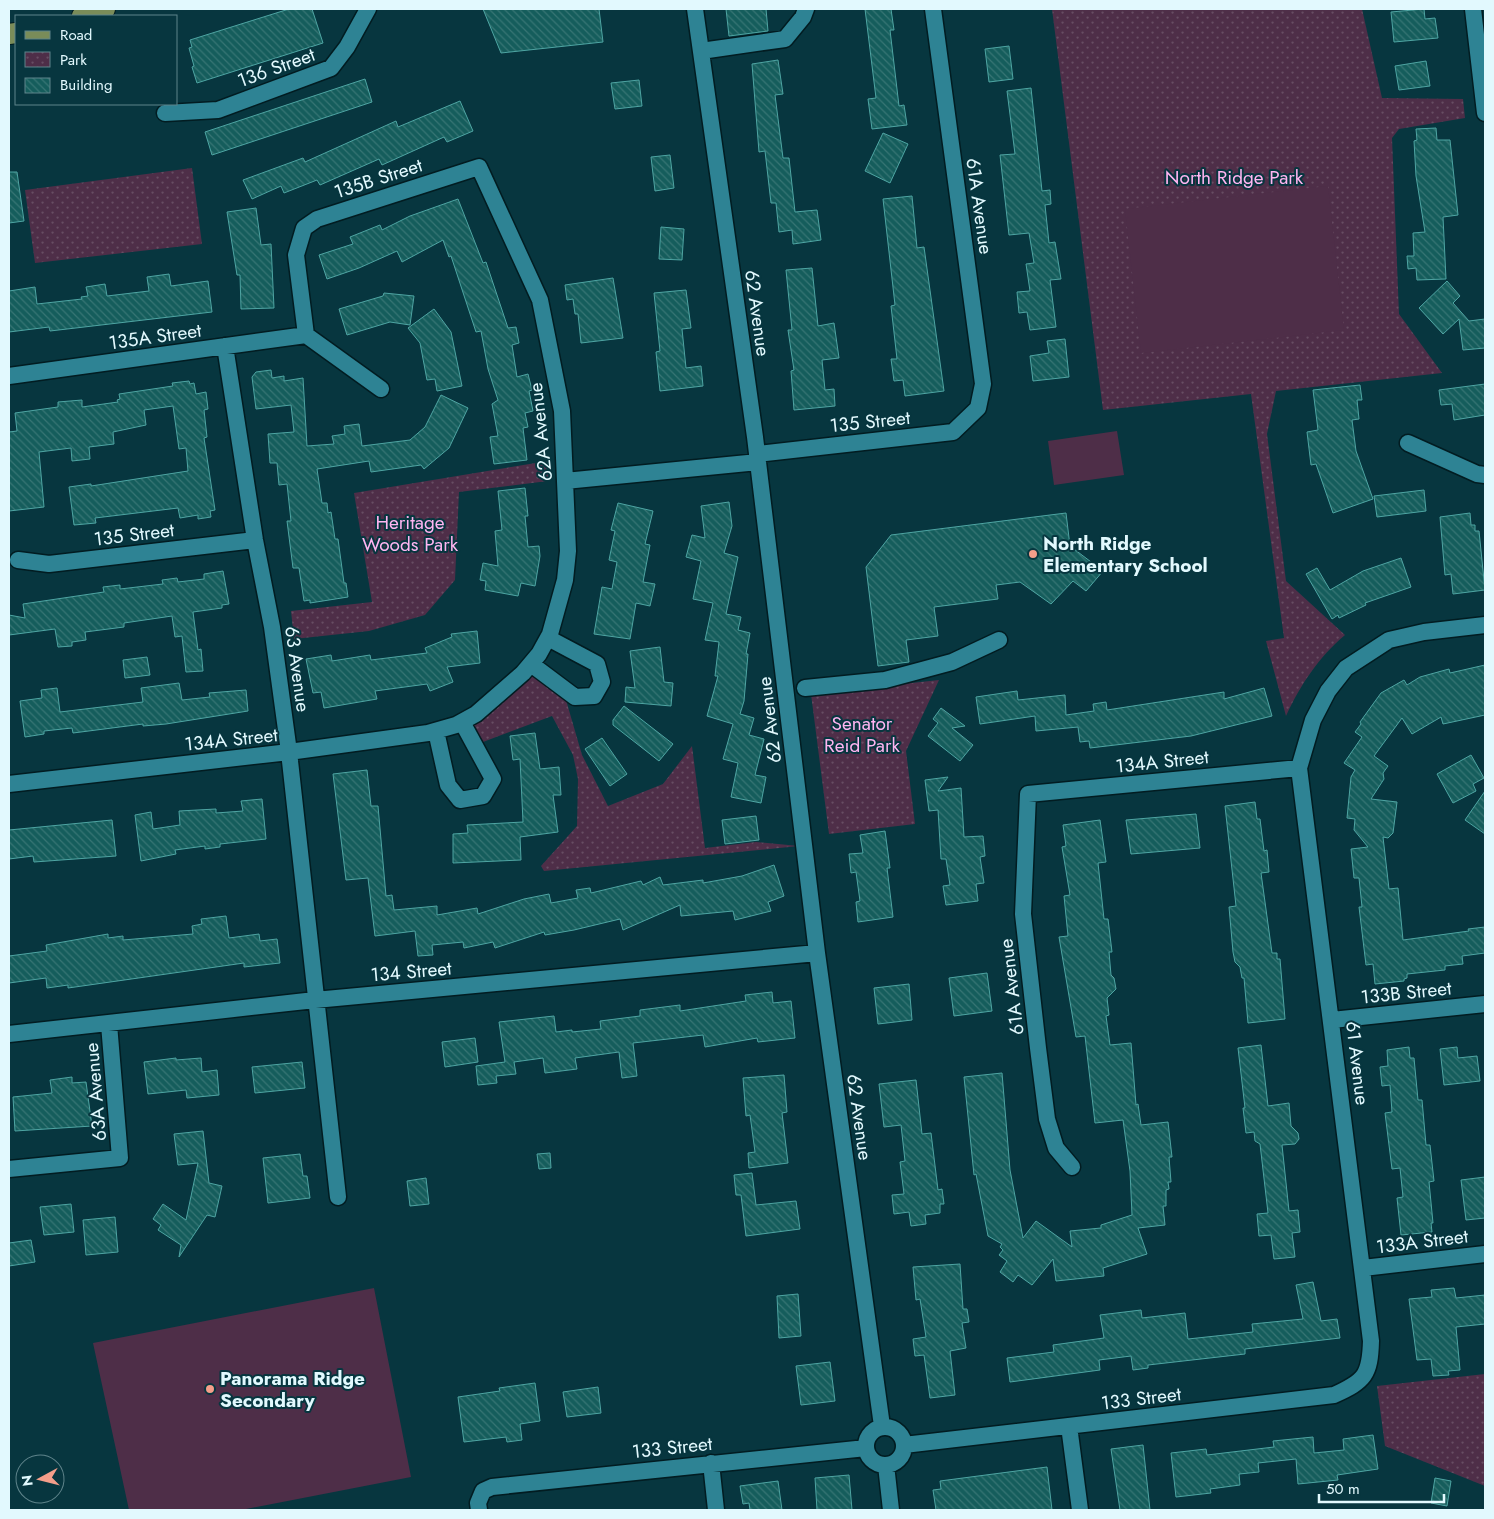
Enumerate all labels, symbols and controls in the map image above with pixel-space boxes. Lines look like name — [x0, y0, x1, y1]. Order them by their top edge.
legend — [15, 15, 178, 105]
text: Road — [60, 24, 92, 46]
street label: 136 Street — [234, 41, 319, 94]
text: Park — [60, 49, 87, 71]
text: Building — [60, 74, 112, 96]
street label: 135B Street — [331, 151, 426, 205]
street label: 61A Avenue — [959, 156, 1000, 256]
park label: North Ridge Park — [1165, 164, 1304, 191]
street label: 62 Avenue — [738, 268, 777, 358]
street label: 135A Street — [107, 317, 204, 356]
street label: 62A Avenue — [522, 381, 559, 483]
street label: 135 Street — [829, 404, 912, 439]
park label: Heritage Woods Park — [362, 509, 459, 558]
street label: 135 Street — [92, 516, 176, 553]
place label: North Ridge Elementary School — [1043, 530, 1208, 579]
marker: North Ridge Elementary School — [1027, 548, 1039, 560]
street label: 63 Avenue — [278, 625, 317, 714]
street label: 62 Avenue — [751, 675, 788, 765]
park label: Senator Reid Park — [824, 710, 901, 759]
street label: 134A Street — [183, 721, 279, 758]
street label: 134A Street — [1114, 743, 1210, 780]
street label: 61A Avenue — [992, 937, 1031, 1037]
street label: 134 Street — [369, 954, 453, 988]
street label: 133B Street — [1359, 974, 1453, 1011]
street label: 61 Avenue — [1339, 1020, 1376, 1107]
street label: 63A Avenue — [78, 1042, 113, 1142]
street label: 62 Avenue — [840, 1072, 879, 1162]
street label: 133A Street — [1374, 1222, 1470, 1261]
place label: Panorama Ridge Secondary — [220, 1365, 365, 1414]
street label: 133 Street — [1100, 1380, 1183, 1417]
marker: Panorama Ridge Secondary — [204, 1383, 216, 1395]
street label: 133 Street — [631, 1430, 714, 1465]
north arrow — [15, 1454, 65, 1504]
scale bar — [1319, 1472, 1444, 1504]
text: N — [16, 1474, 38, 1487]
text: 50 m — [1326, 1478, 1360, 1500]

